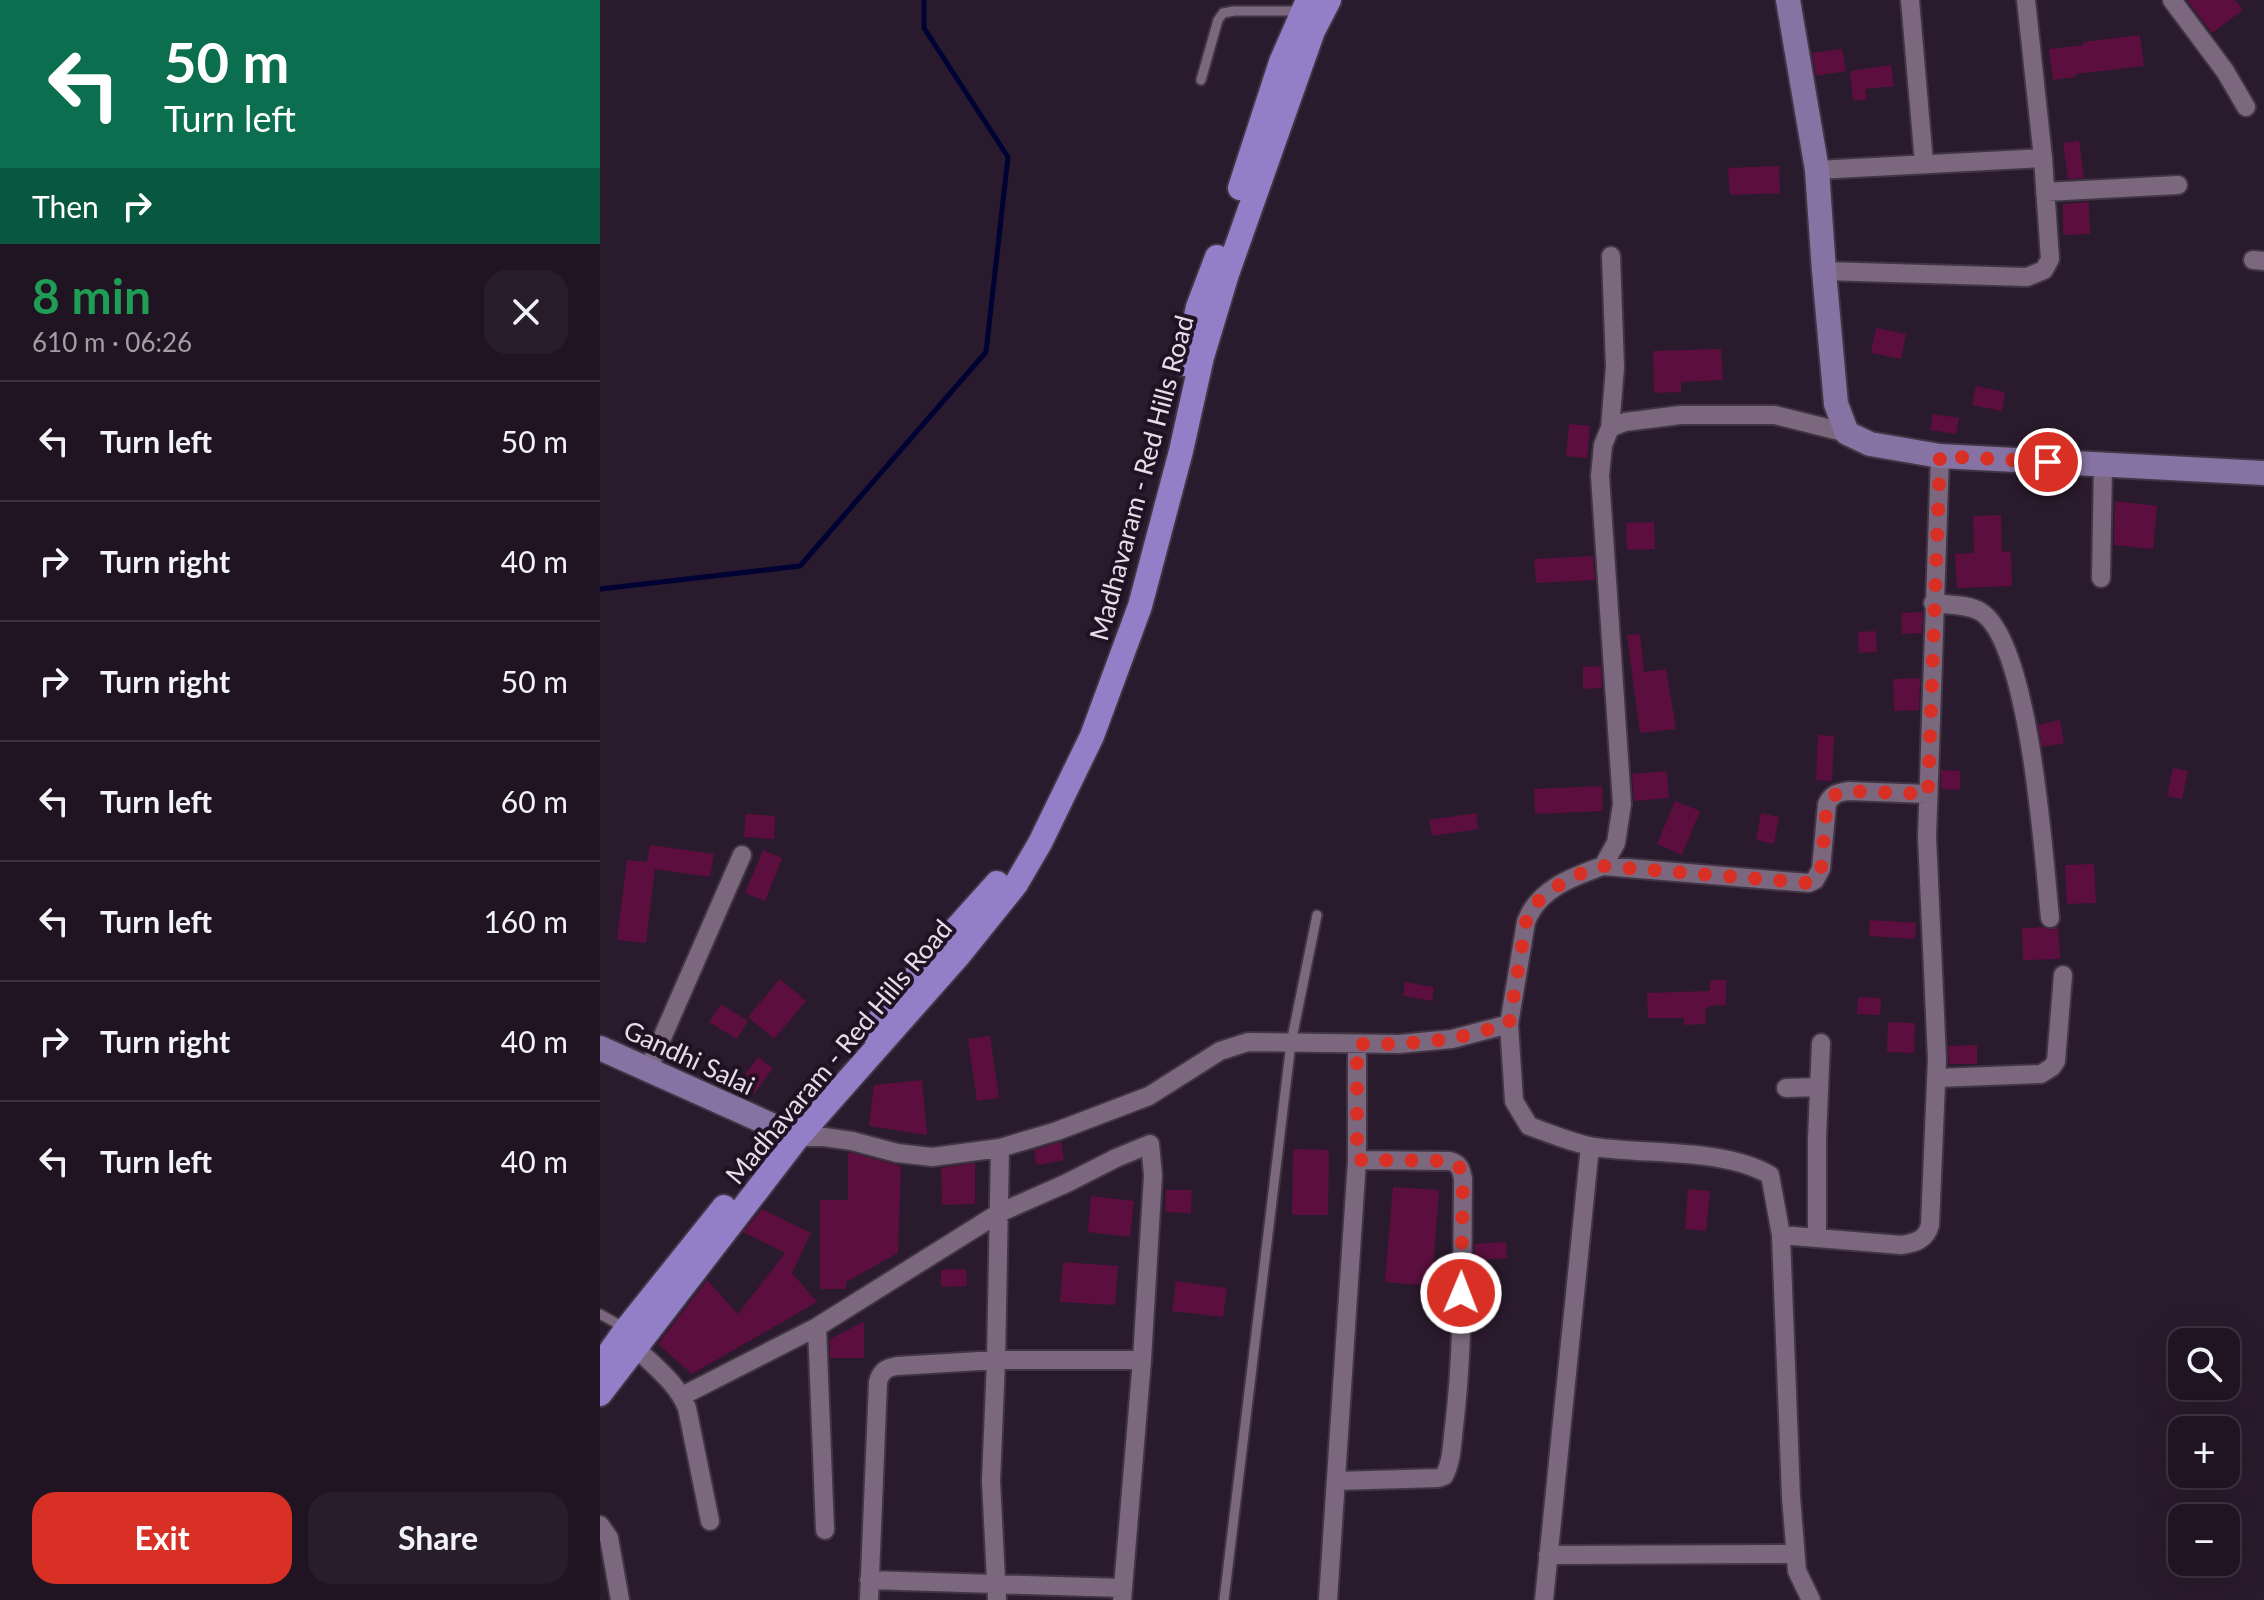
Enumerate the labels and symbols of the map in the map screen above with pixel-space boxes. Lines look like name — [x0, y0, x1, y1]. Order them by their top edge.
street label: Madhavaram - Red Hills Road — [1082, 312, 1200, 644]
pin — [2014, 428, 2082, 496]
street label: Madhavaram - Red Hills Road — [718, 913, 958, 1190]
street label: Gandhi Salai — [619, 1013, 760, 1101]
position arrow — [1419, 1251, 1503, 1335]

